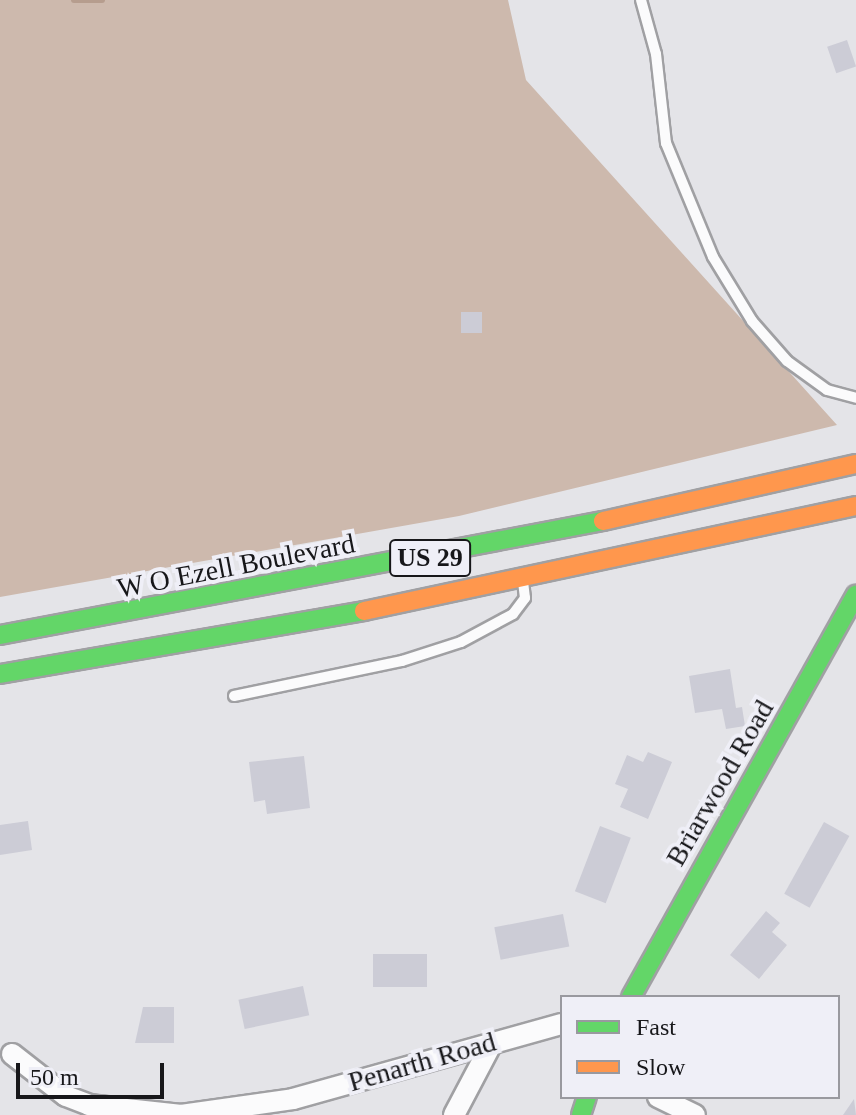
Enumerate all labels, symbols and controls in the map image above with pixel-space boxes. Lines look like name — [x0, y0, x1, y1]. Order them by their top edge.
street label: W O Ezell Boulevard — [114, 526, 358, 606]
road number: US 29 — [388, 536, 472, 580]
street label: Briarwood Road — [659, 694, 781, 872]
legend — [560, 995, 840, 1099]
text: Fast — [636, 1014, 676, 1040]
street label: Penarth Road — [344, 1025, 500, 1099]
scale bar — [20, 1047, 168, 1097]
text: Slow — [636, 1054, 685, 1080]
text: 50 m — [30, 1064, 79, 1090]

